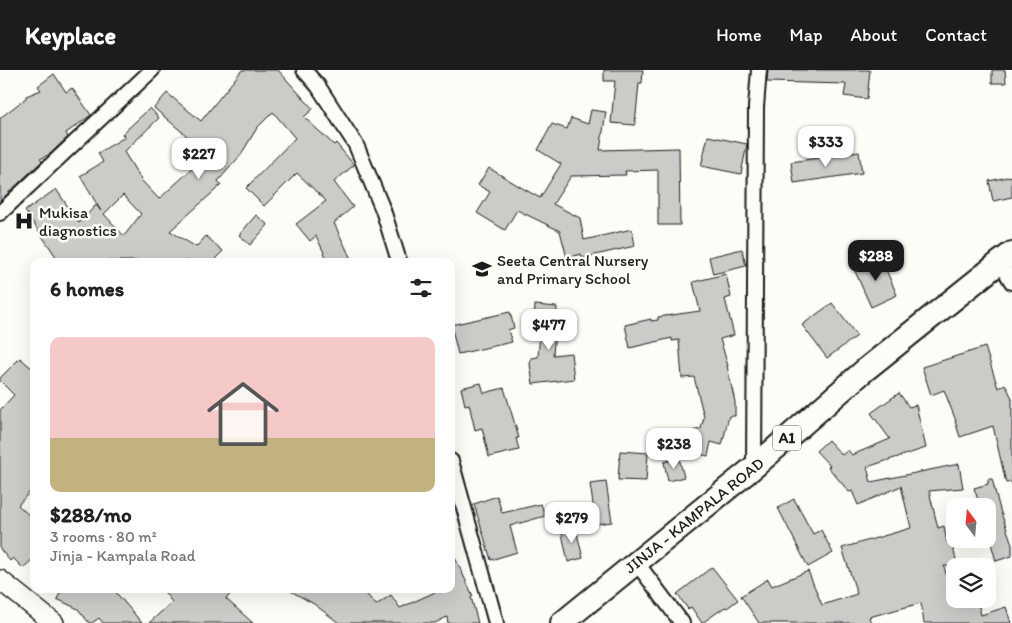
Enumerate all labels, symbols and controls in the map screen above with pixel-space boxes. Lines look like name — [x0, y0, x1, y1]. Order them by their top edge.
text: Keyplace — [25, 21, 116, 50]
text: Home — [716, 24, 762, 46]
text: Map — [790, 24, 823, 46]
text: About — [851, 24, 897, 46]
text: Contact — [925, 24, 987, 46]
pin: $333 — [796, 126, 856, 168]
text: $333 — [809, 132, 843, 151]
pin: $227 — [169, 138, 229, 180]
text: $227 — [183, 144, 215, 163]
place label: Mukisa diagnostics — [39, 203, 117, 240]
hospital icon: Mukisa diagnostics — [13, 210, 35, 232]
pin: $288 — [846, 240, 906, 282]
text: $288 — [859, 246, 893, 265]
place label: Seeta Central Nursery and Primary School — [497, 251, 649, 288]
school or university icon: Seeta Central Nursery and Primary School — [471, 258, 493, 280]
icon: filters — [407, 274, 435, 302]
text: 6 homes — [50, 276, 124, 301]
pin: $477 — [519, 308, 579, 351]
text: $477 — [532, 315, 566, 334]
icon: home — [198, 369, 288, 459]
road number: A1 — [773, 426, 801, 450]
pin: $238 — [644, 428, 704, 470]
text: $238 — [657, 434, 691, 453]
street label: JINJA - KAMPALA ROAD — [621, 453, 768, 577]
north arrow — [946, 498, 996, 548]
map controls — [946, 498, 996, 608]
text: $288/mo — [50, 502, 132, 527]
pin: $279 — [542, 502, 602, 544]
text: $279 — [556, 508, 588, 527]
text: 3 rooms · 80 m² — [50, 527, 157, 546]
text: Jinja - Kampala Road — [50, 546, 196, 565]
button: layers — [946, 558, 996, 608]

